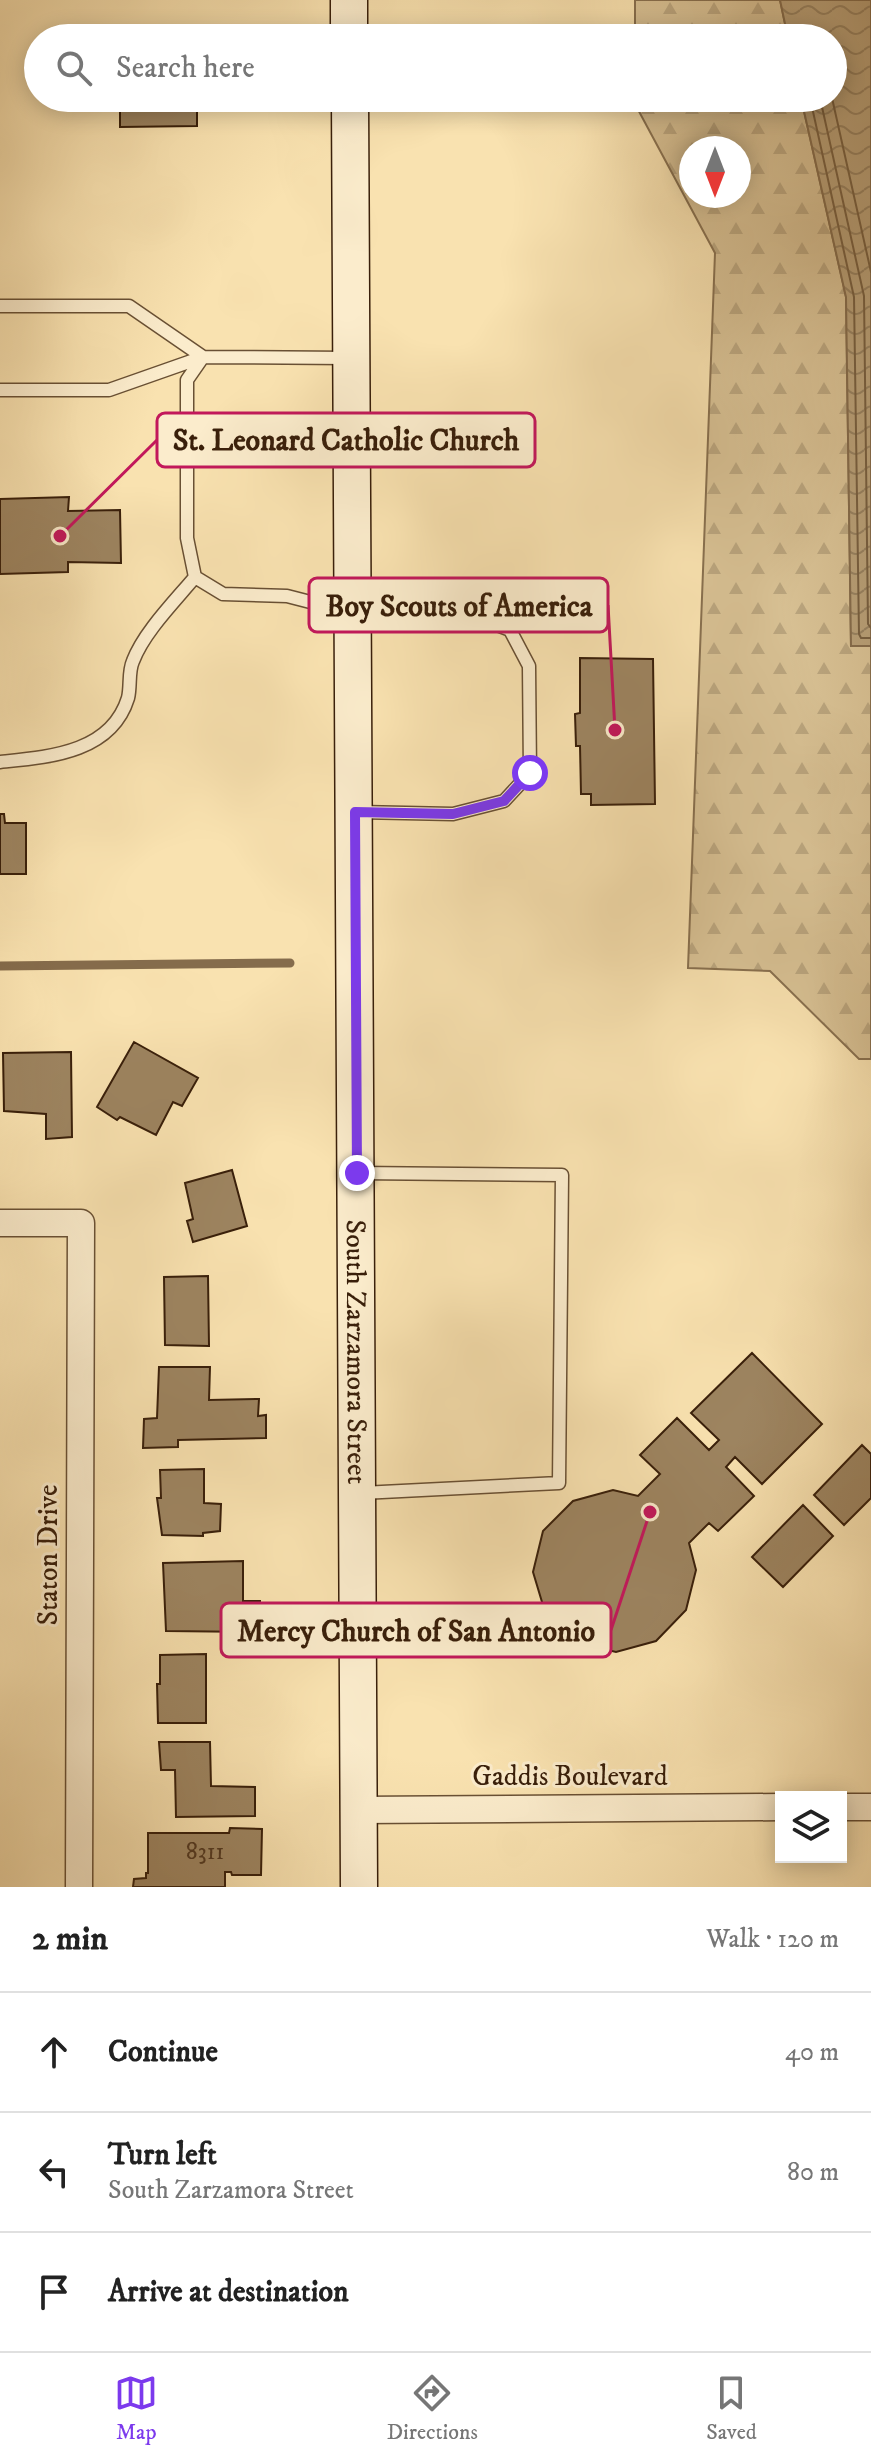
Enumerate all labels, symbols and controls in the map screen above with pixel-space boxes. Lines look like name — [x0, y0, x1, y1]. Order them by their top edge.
search box — [24, 24, 847, 112]
icon: search — [52, 46, 96, 90]
text: Search here — [116, 50, 255, 87]
north arrow — [679, 136, 751, 208]
callout: St. Leonard Catholic Church — [157, 413, 535, 467]
text: St. Leonard Catholic Church — [173, 423, 520, 460]
callout: Boy Scouts of America — [309, 578, 608, 632]
text: Boy Scouts of America — [325, 589, 594, 626]
route start — [512, 755, 548, 791]
route end — [339, 1155, 375, 1191]
street label: South Zarzamora Street — [338, 1219, 374, 1485]
street label: Staton Drive — [31, 1484, 66, 1626]
callout: Mercy Church of San Antonio — [221, 1603, 611, 1657]
text: Mercy Church of San Antonio — [237, 1614, 595, 1651]
street label: Gaddis Boulevard — [472, 1759, 668, 1794]
map controls — [775, 1791, 847, 1863]
button: layers — [775, 1791, 847, 1863]
house number: 8311 — [186, 1837, 224, 1867]
text: 2 min — [32, 1918, 108, 1960]
text: Walk · 120 m — [706, 1923, 839, 1956]
icon: ahead — [32, 2030, 76, 2074]
text: Continue — [108, 2034, 218, 2071]
text: 40 m — [785, 2036, 839, 2069]
text: Turn left — [108, 2137, 217, 2174]
icon: left — [32, 2150, 76, 2194]
text: 80 m — [787, 2156, 839, 2189]
text: South Zarzamora Street — [108, 2174, 354, 2207]
icon: arrive — [32, 2270, 76, 2314]
text: Arrive at destination — [108, 2274, 349, 2311]
tab: Map — [114, 2371, 158, 2446]
tab: Directions — [387, 2371, 478, 2446]
tab: Saved — [706, 2371, 757, 2446]

